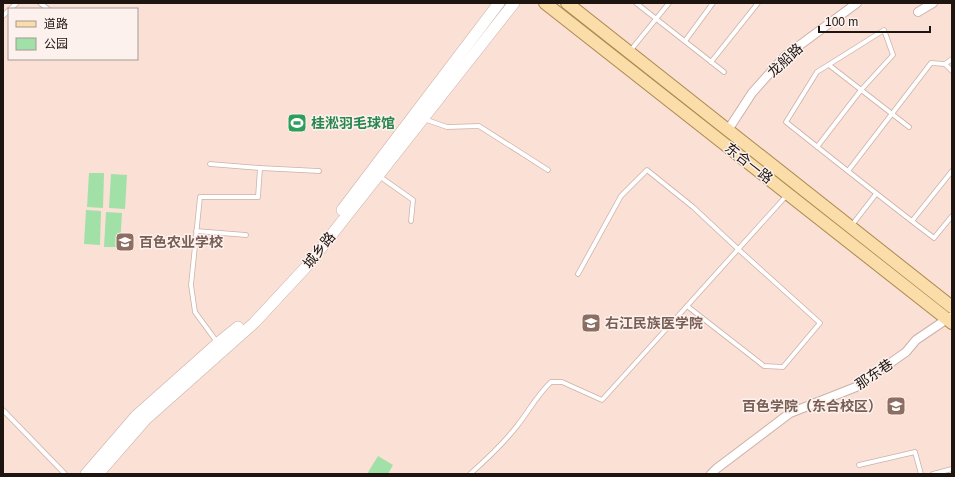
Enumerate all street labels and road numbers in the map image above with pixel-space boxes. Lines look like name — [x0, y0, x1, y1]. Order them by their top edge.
street label: 龙船路 — [764, 40, 806, 80]
street label: 东合一路 — [722, 139, 776, 187]
street label: 城乡路 — [300, 229, 338, 271]
street label: 那东巷 — [852, 356, 896, 392]

